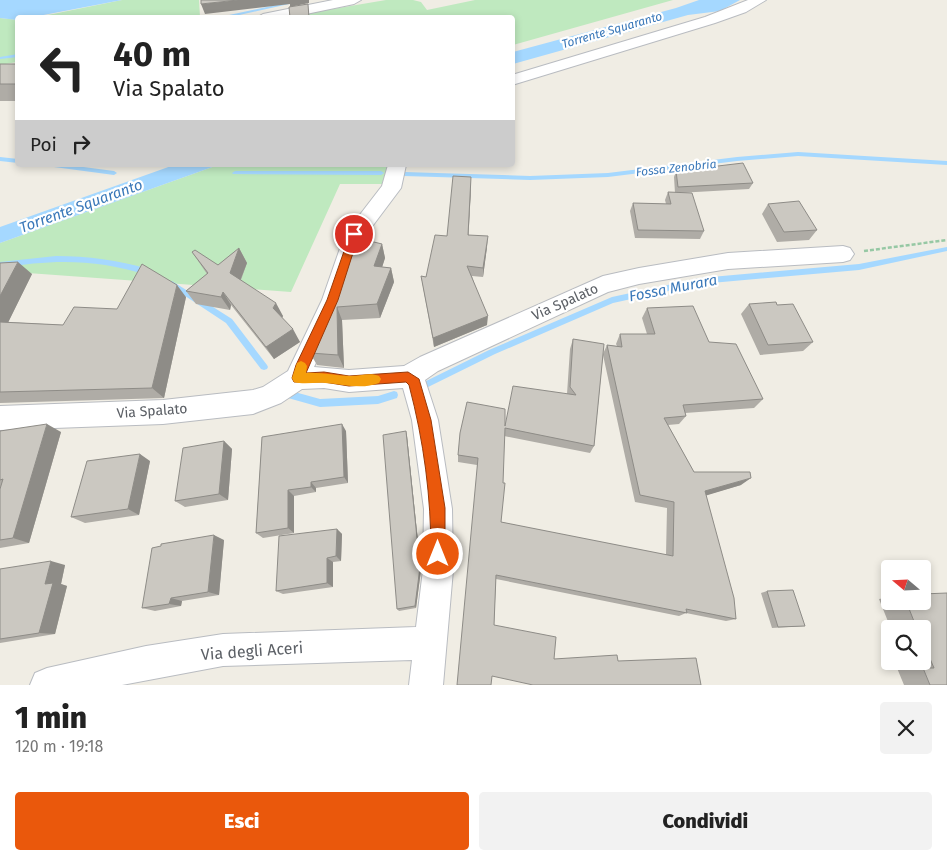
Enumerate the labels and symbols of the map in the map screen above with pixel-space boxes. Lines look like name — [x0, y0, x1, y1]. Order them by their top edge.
water label: Torrente Squaranto — [560, 9, 664, 51]
water label: Fossa Zenobria — [635, 157, 717, 179]
water label: Torrente Squaranto — [17, 175, 145, 237]
pin — [333, 213, 375, 255]
water label: Fossa Murara — [627, 271, 719, 305]
street label: Via Spalato — [529, 280, 601, 324]
street label: Via Spalato — [116, 400, 188, 422]
position arrow — [411, 527, 463, 579]
north arrow — [881, 560, 931, 610]
street label: Via degli Aceri — [200, 638, 304, 664]

